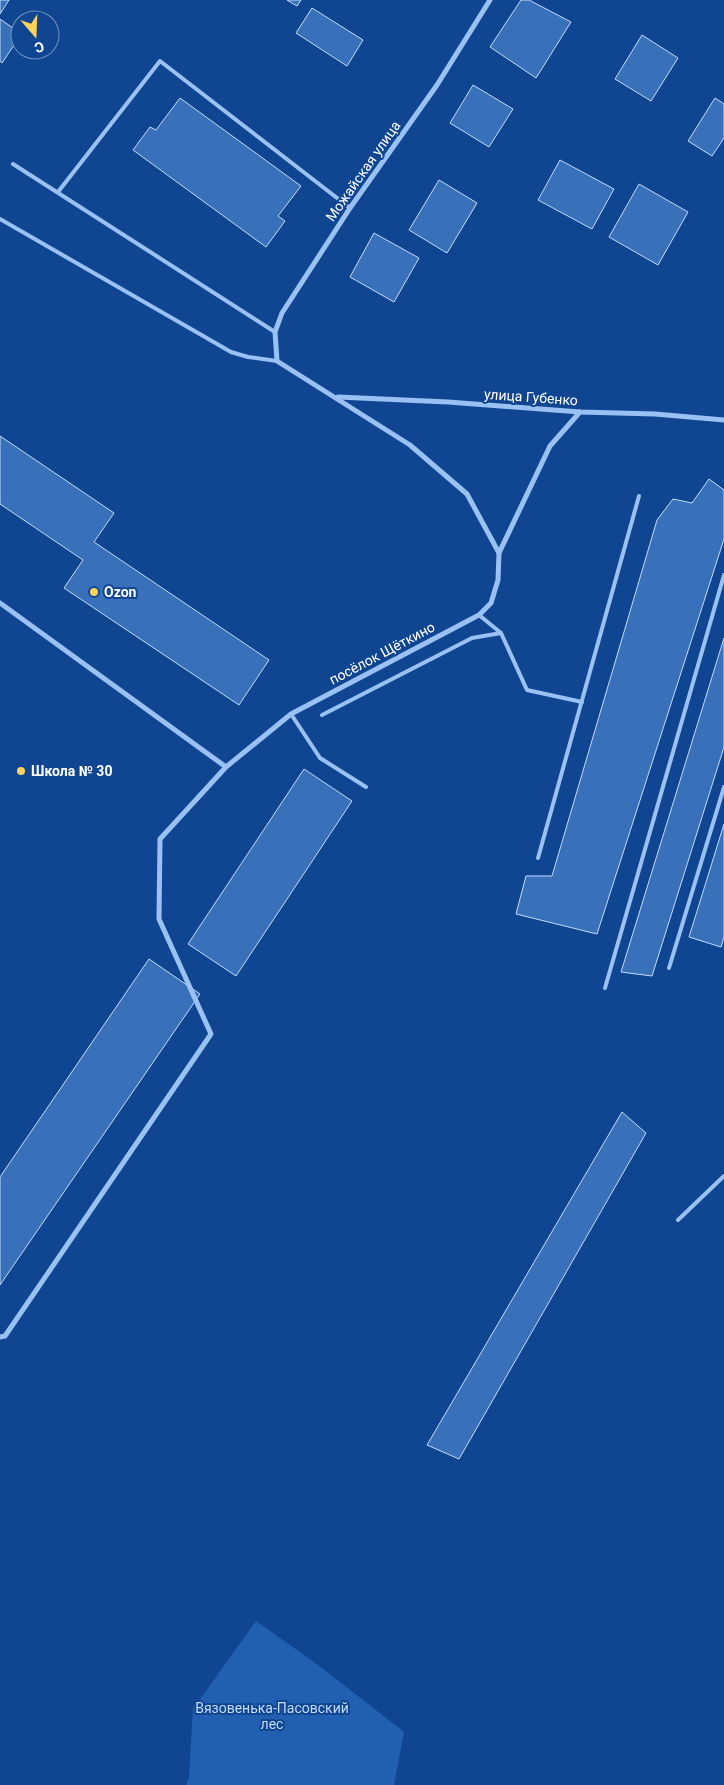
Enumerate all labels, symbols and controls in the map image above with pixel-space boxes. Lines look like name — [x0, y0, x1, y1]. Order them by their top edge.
north arrow — [10, 10, 60, 60]
text: С — [32, 38, 46, 56]
street label: Можайская улица — [322, 118, 404, 224]
street label: улица Губенко — [484, 386, 578, 408]
place label: Ozon — [104, 584, 137, 600]
marker: Ozon — [88, 586, 100, 598]
street label: посёлок Щёткино — [326, 618, 438, 688]
place label: Школа № 30 — [31, 763, 112, 779]
marker: Школа № 30 — [15, 765, 27, 777]
park label: Вязовенька-Пасовский лес — [195, 1700, 349, 1732]

